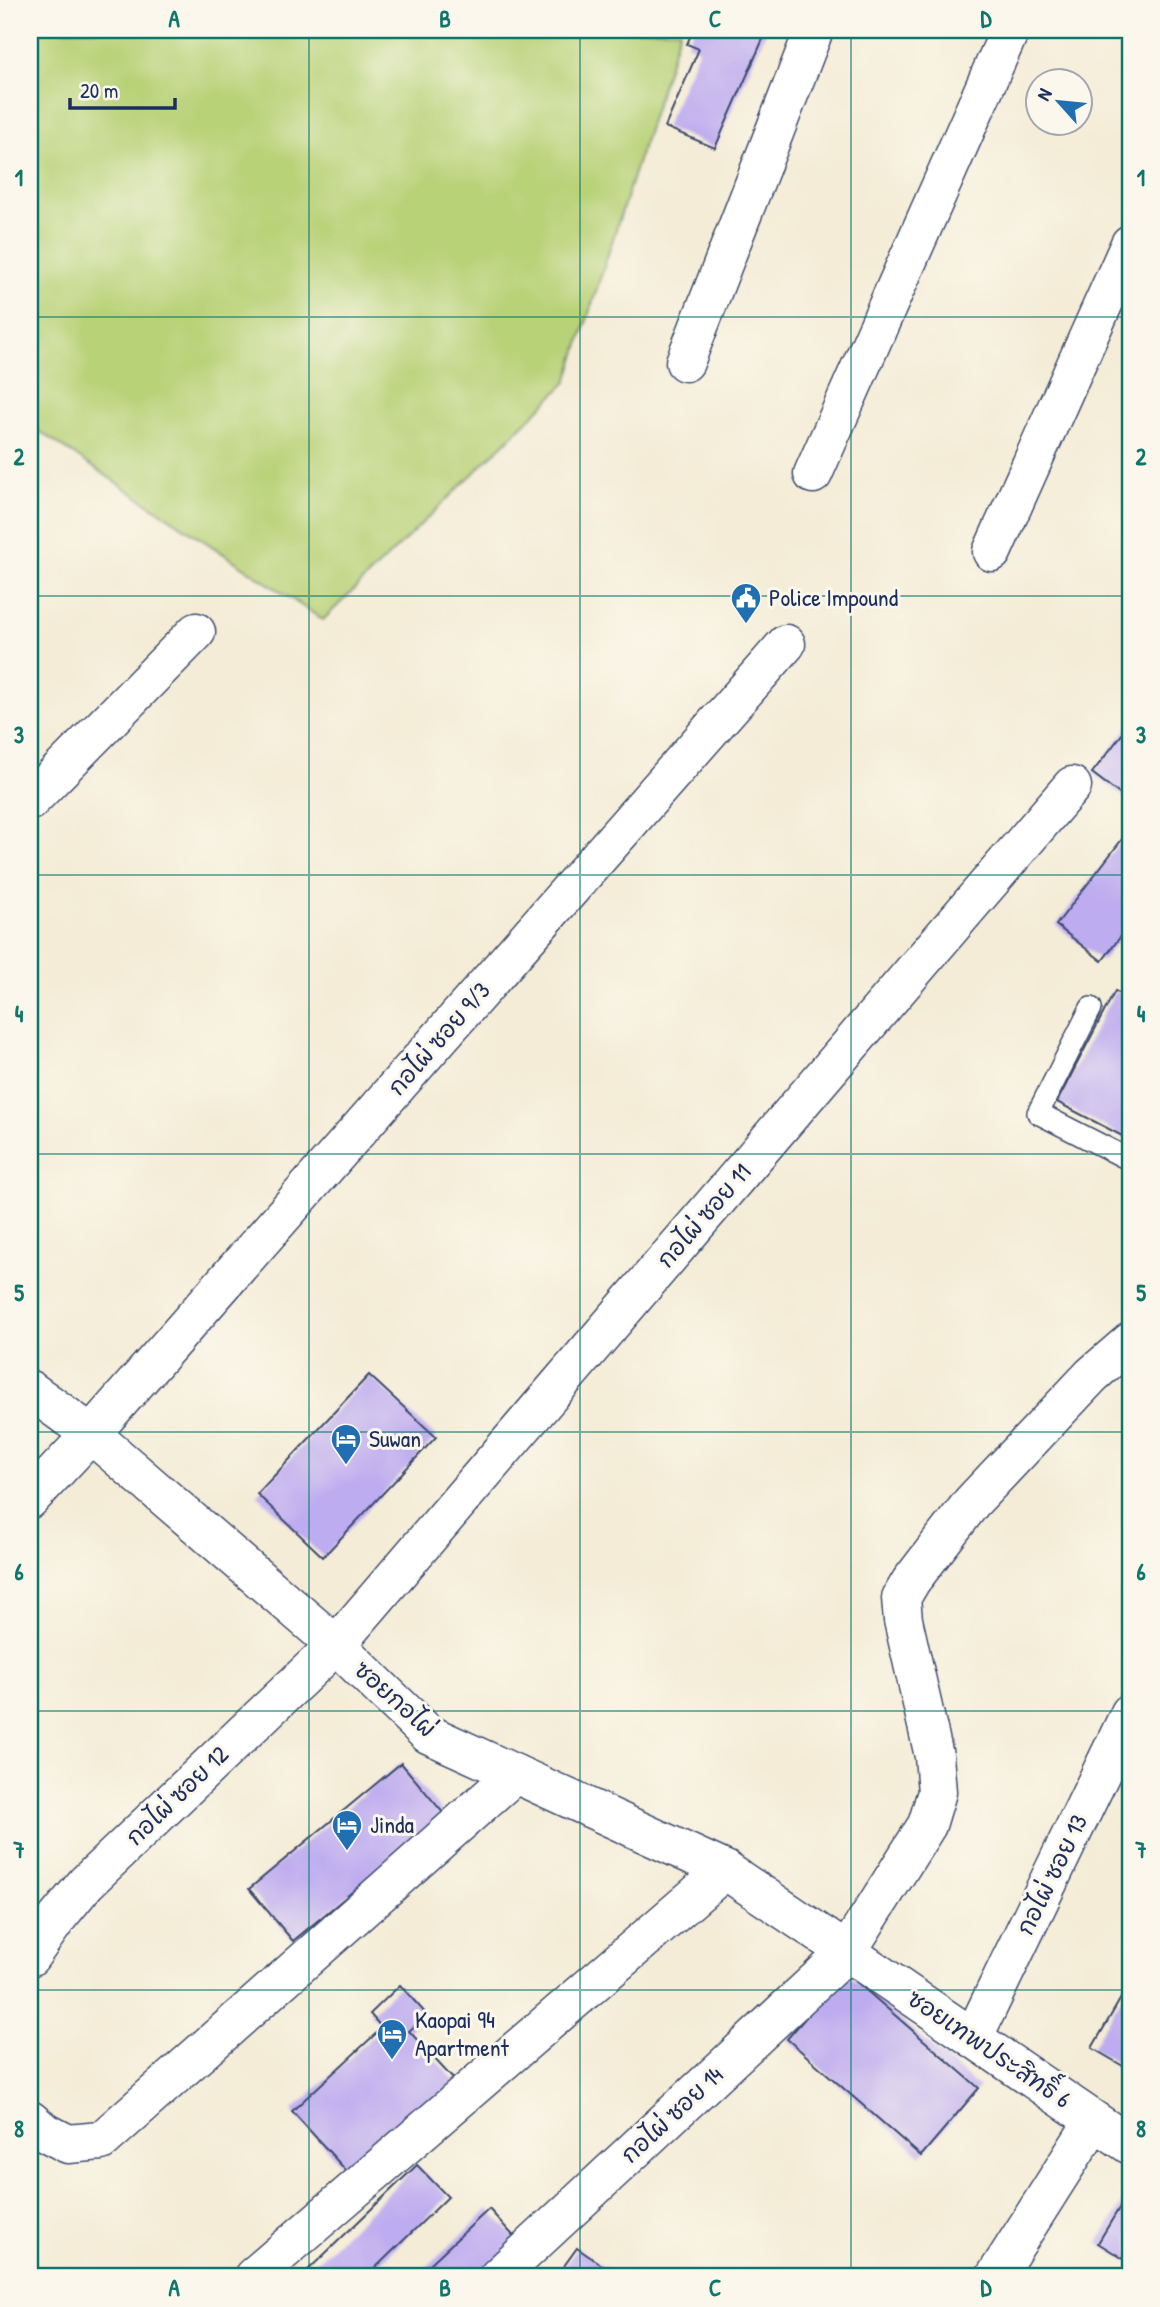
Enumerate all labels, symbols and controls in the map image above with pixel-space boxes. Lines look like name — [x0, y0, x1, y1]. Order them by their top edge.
text: A — [168, 3, 180, 34]
text: B — [439, 3, 451, 34]
text: C — [709, 3, 721, 34]
text: D — [981, 3, 993, 34]
scale bar — [70, 66, 175, 110]
north arrow — [1024, 66, 1094, 136]
text: 20 m — [80, 76, 118, 105]
text: N — [1030, 84, 1058, 105]
text: 1 — [15, 162, 23, 193]
text: 1 — [1137, 162, 1145, 193]
text: 2 — [14, 441, 25, 472]
text: 2 — [1136, 441, 1147, 472]
public building icon: Police Impound — [729, 581, 763, 625]
place label: Police Impound — [769, 581, 898, 613]
text: 3 — [14, 719, 24, 750]
text: 3 — [1136, 719, 1146, 750]
street label: กอไผ่ ซอย 9/3 — [380, 975, 497, 1102]
text: 4 — [15, 998, 24, 1029]
text: 4 — [1137, 998, 1146, 1029]
street label: กอไผ่ ซอย 11 — [649, 1156, 758, 1274]
text: 5 — [14, 1277, 24, 1308]
text: 5 — [1136, 1277, 1146, 1308]
hotel icon: Suwan — [329, 1422, 363, 1466]
place label: Suwan — [369, 1422, 421, 1454]
text: 6 — [14, 1556, 24, 1587]
text: 6 — [1136, 1556, 1146, 1587]
street label: ซอยกอไผ่ — [348, 1653, 444, 1744]
street label: กอไผ่ ซอย 12 — [118, 1738, 235, 1852]
hotel icon: Jinda — [330, 1808, 364, 1852]
place label: Jinda — [370, 1808, 414, 1840]
street label: กอไผ่ ซอย 13 — [1008, 1809, 1094, 1940]
text: 7 — [12, 1834, 25, 1865]
text: 7 — [1134, 1834, 1147, 1865]
street label: ซอยเทพประสิทธิ์ 6 — [902, 1977, 1080, 2115]
place label: Kaopai 94 Apartment — [415, 2003, 510, 2063]
hotel icon: Kaopai 94 Apartment — [375, 2017, 409, 2061]
street label: กอไผ่ ซอย 14 — [613, 2059, 729, 2170]
text: 8 — [14, 2113, 24, 2144]
text: 8 — [1136, 2113, 1146, 2144]
text: A — [168, 2272, 180, 2303]
text: B — [439, 2272, 451, 2303]
text: C — [709, 2272, 721, 2303]
text: D — [981, 2272, 993, 2303]

